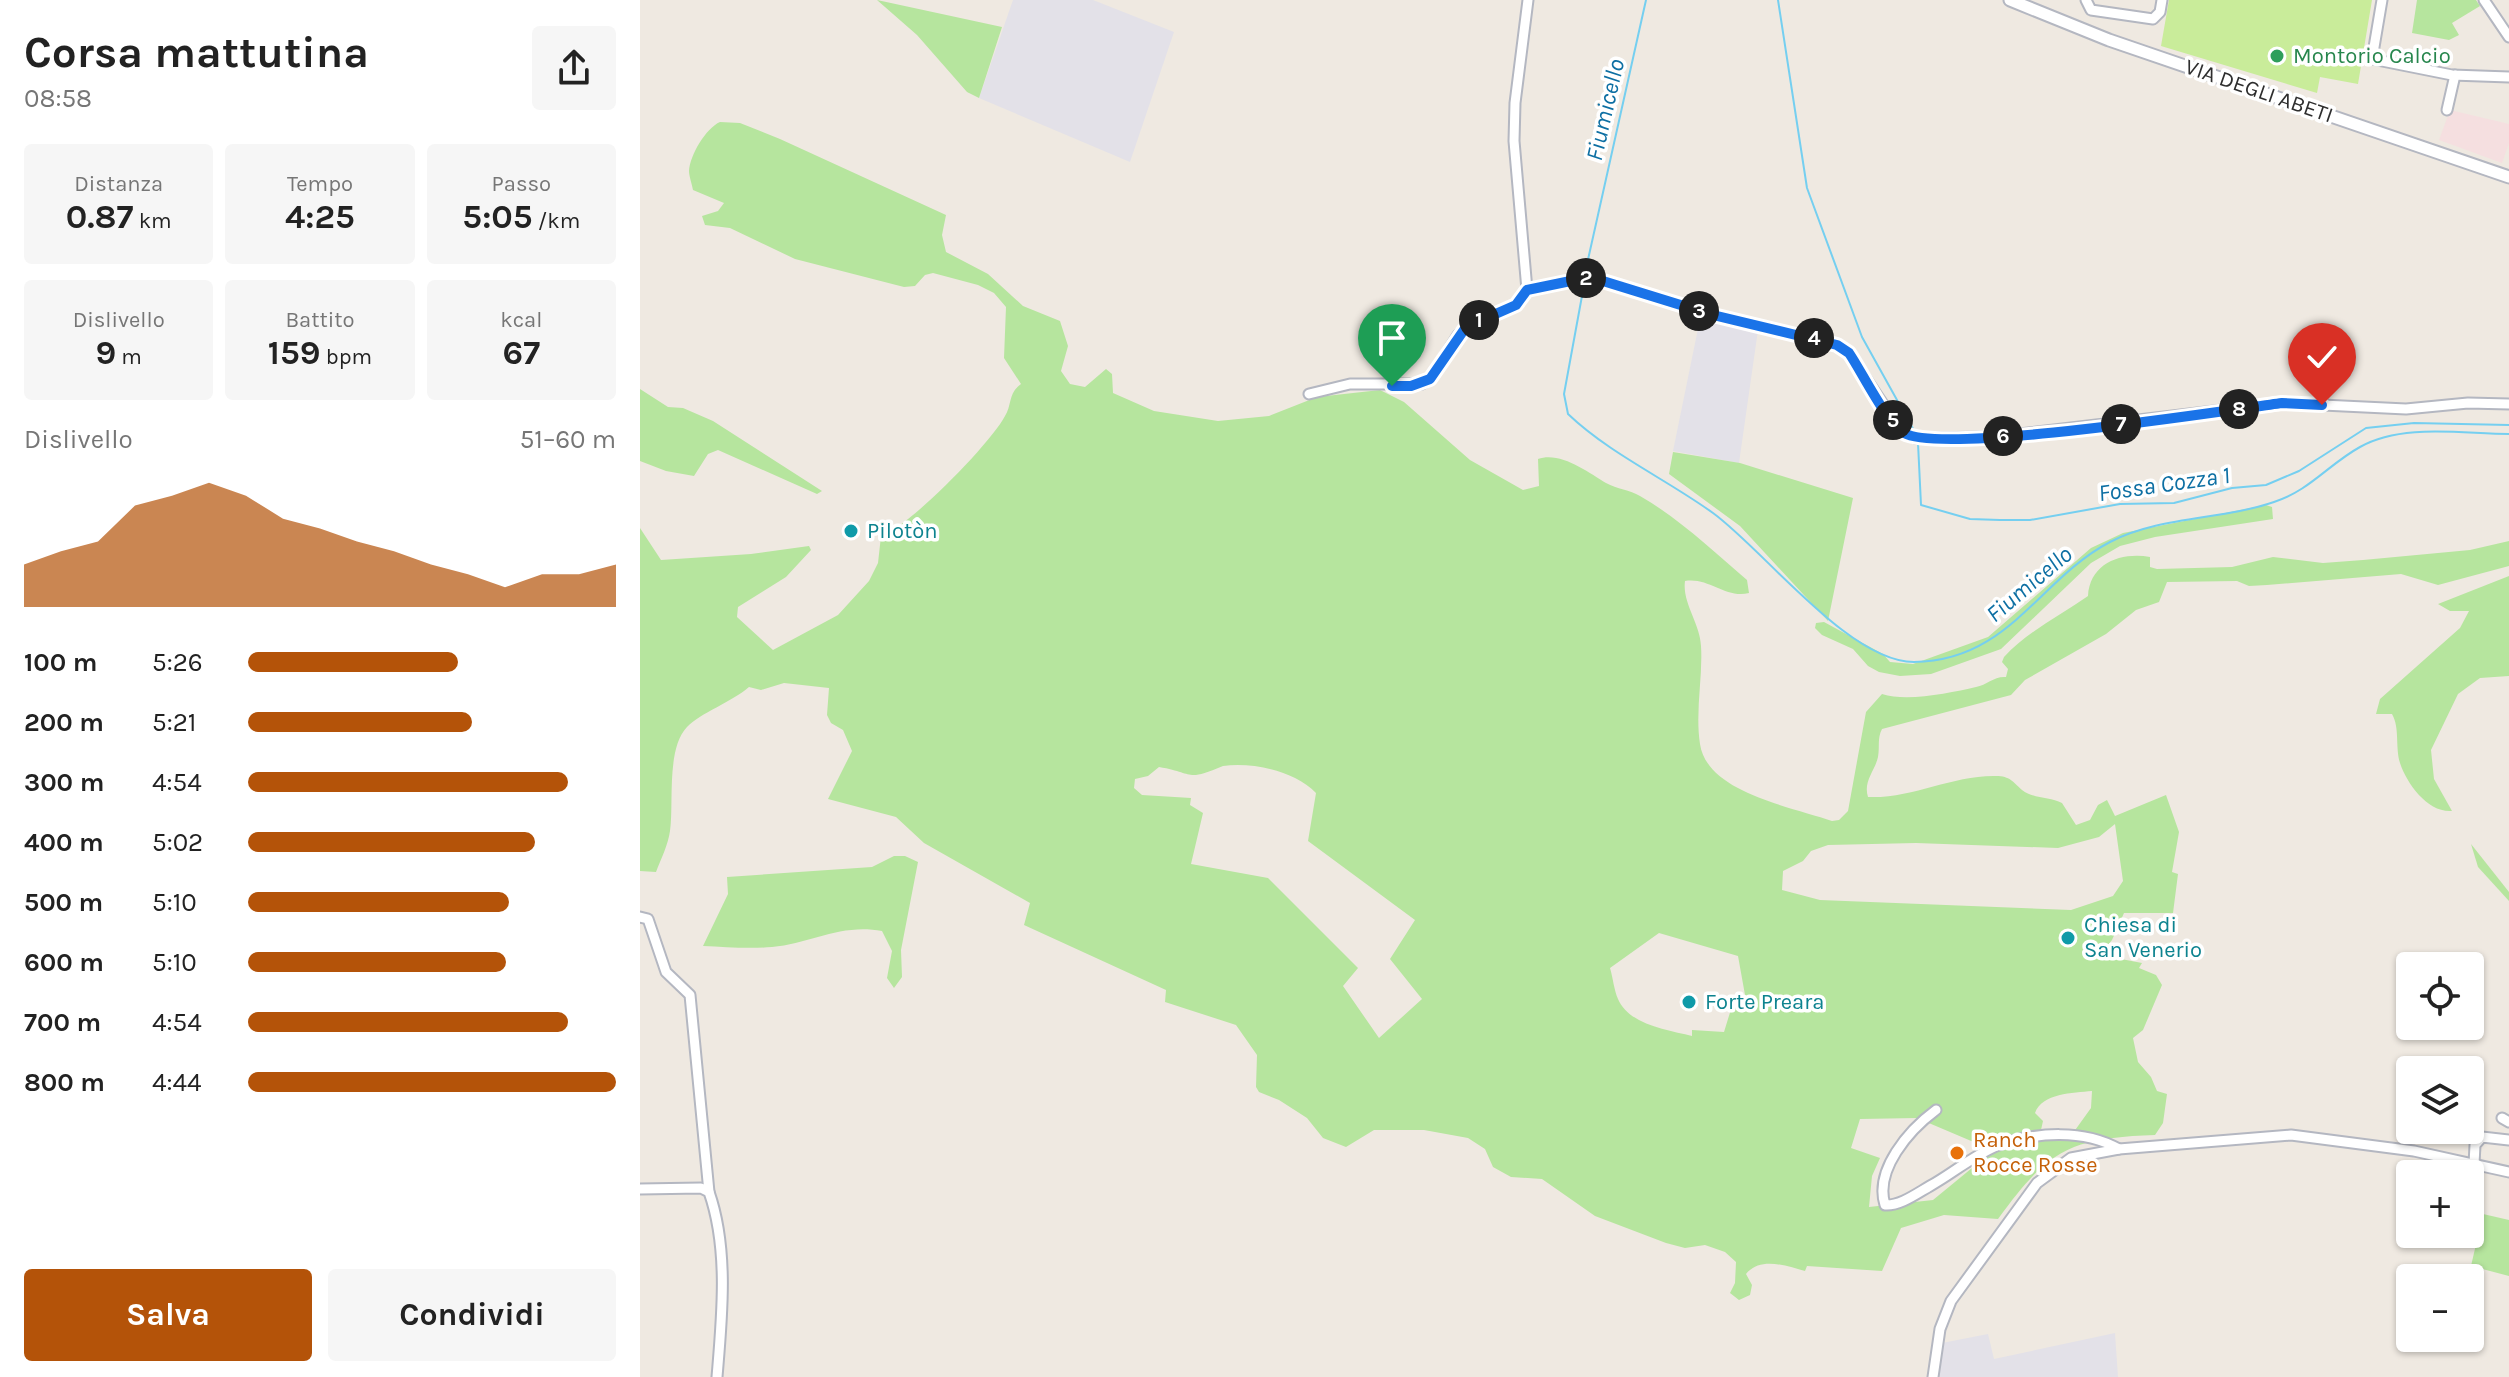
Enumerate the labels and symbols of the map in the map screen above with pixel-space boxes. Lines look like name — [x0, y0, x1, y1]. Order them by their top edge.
place label: Montorio Calcio — [2293, 43, 2451, 69]
marker: Montorio Calcio — [2268, 47, 2286, 65]
street label: VIA DEGLI ABETI — [2182, 53, 2336, 129]
water label: Fiumicello — [1580, 56, 1630, 164]
pin: 2 — [1566, 258, 1606, 298]
pin: 3 — [1679, 291, 1719, 331]
pin: 1 — [1459, 300, 1499, 340]
pin — [1358, 304, 1426, 386]
pin: 4 — [1794, 318, 1834, 358]
pin — [2288, 323, 2356, 405]
pin: 8 — [2219, 389, 2259, 429]
pin: 5 — [1873, 400, 1913, 440]
pin: 7 — [2101, 404, 2141, 444]
pin: 6 — [1983, 416, 2023, 456]
water label: Fossa Cozza 1 — [2097, 461, 2231, 507]
place label: Pilotòn — [867, 518, 938, 544]
marker: Pilotòn — [842, 522, 860, 540]
water label: Fiumicello — [1980, 540, 2078, 628]
place label: Chiesa di San Venerio — [2084, 912, 2202, 963]
marker: Chiesa di San Venerio — [2059, 929, 2077, 947]
place label: Forte Preara — [1705, 989, 1824, 1015]
marker: Forte Preara — [1680, 993, 1698, 1011]
place label: Ranch Rocce Rosse — [1973, 1127, 2098, 1178]
marker: Ranch Rocce Rosse — [1948, 1144, 1966, 1162]

